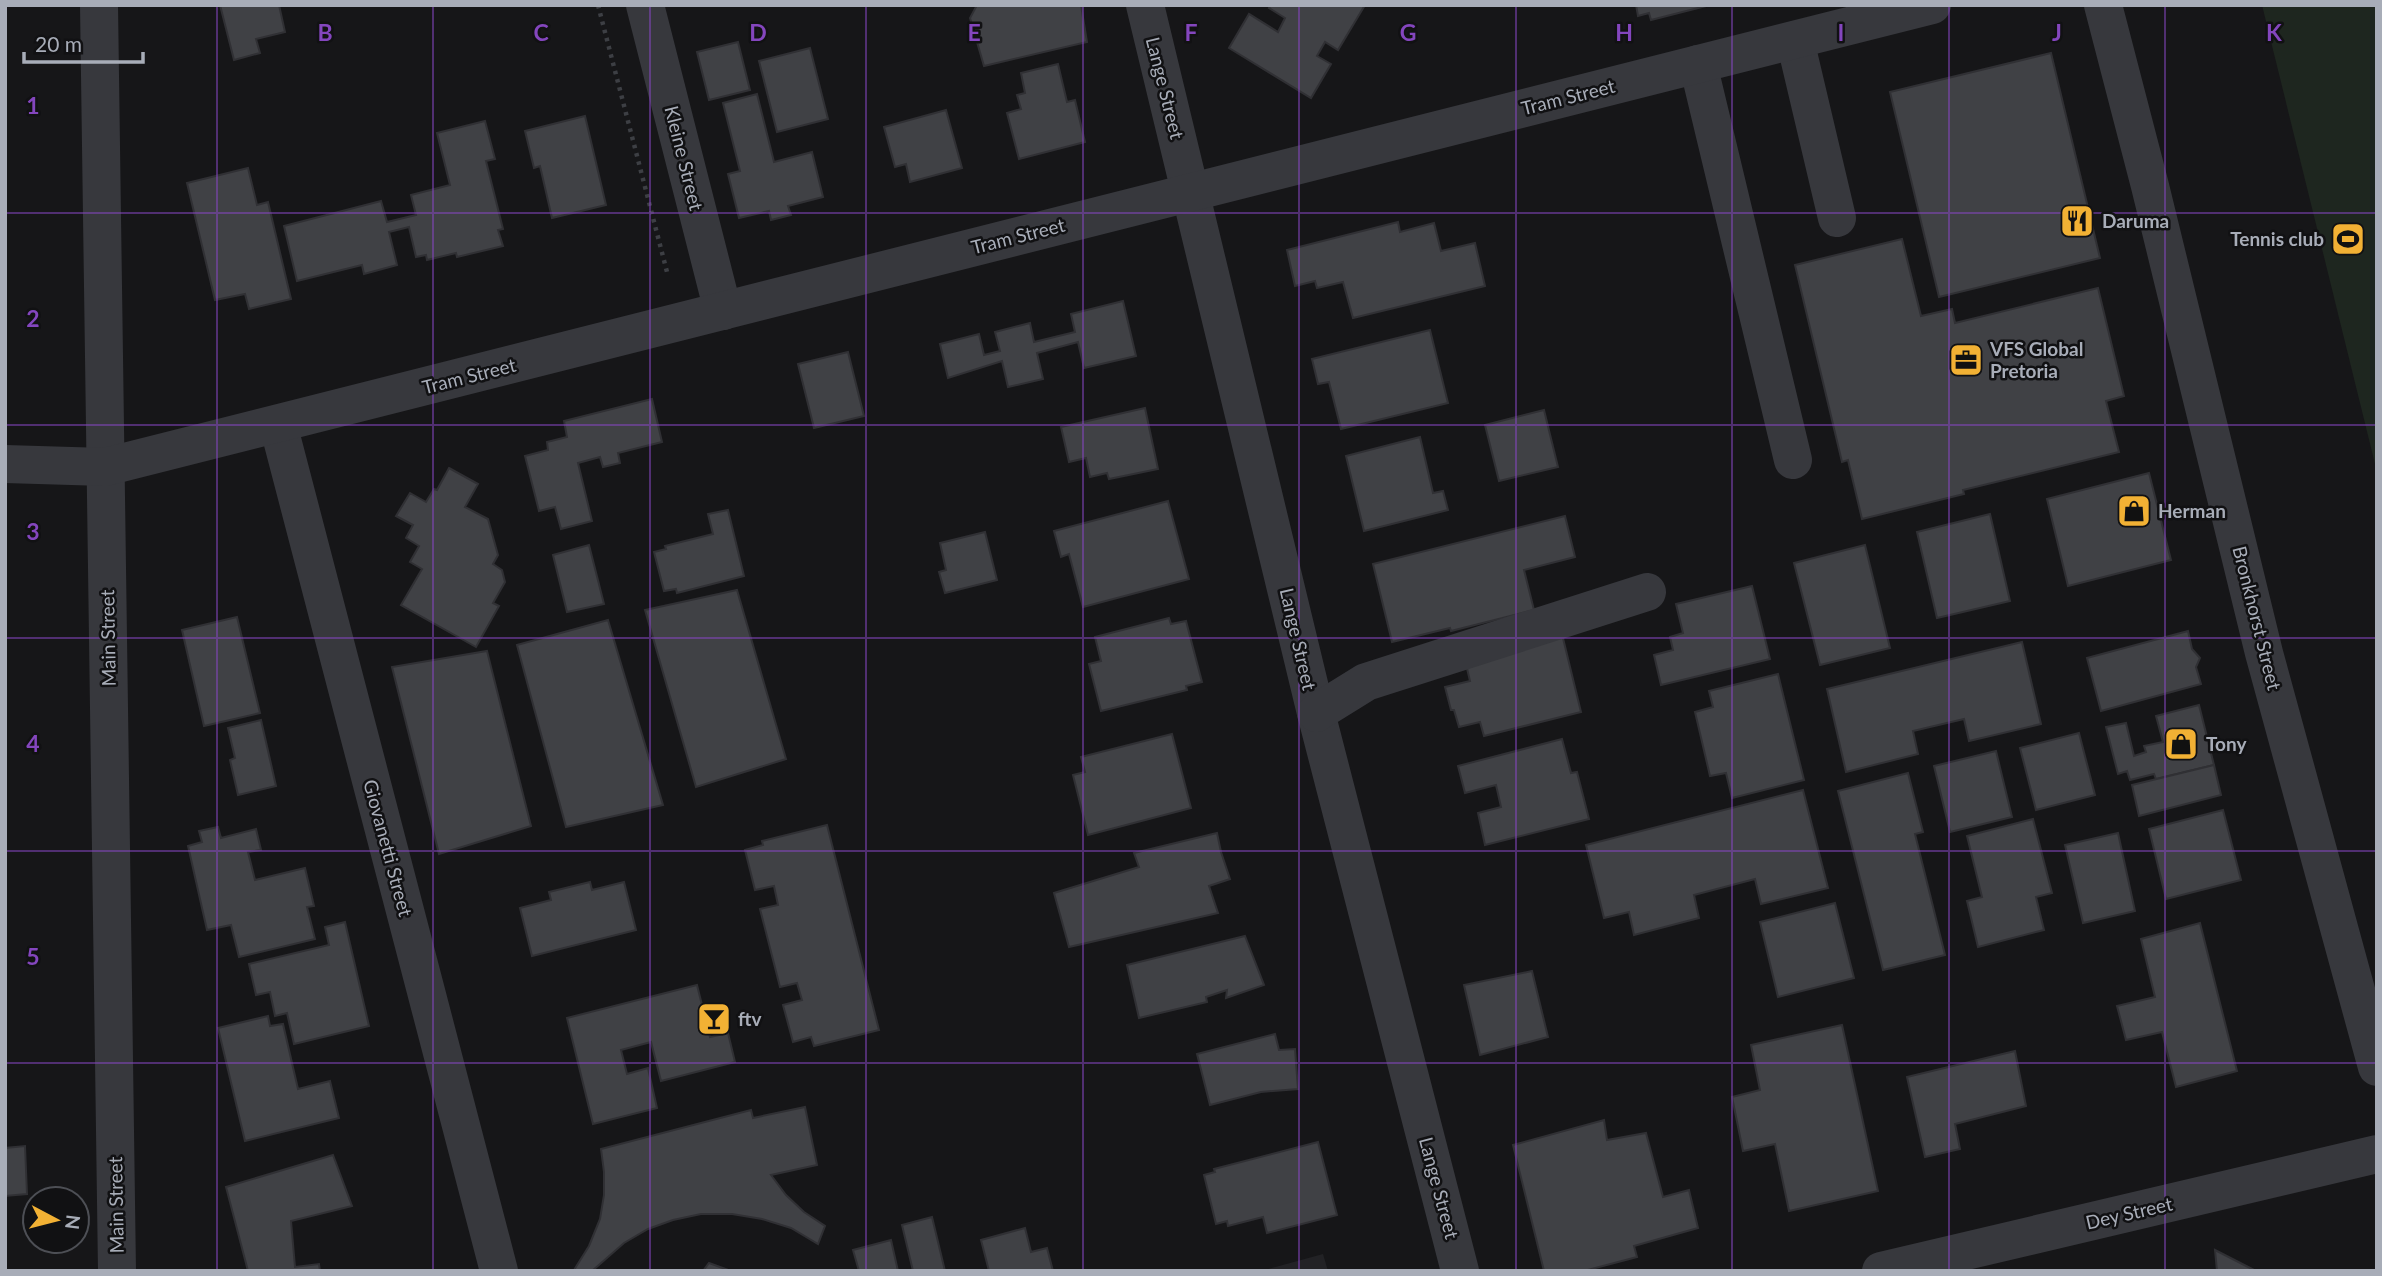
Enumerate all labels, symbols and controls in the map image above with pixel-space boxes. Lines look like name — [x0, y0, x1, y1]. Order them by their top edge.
text: B — [317, 18, 333, 46]
text: C — [533, 18, 549, 46]
text: D — [749, 18, 767, 46]
text: E — [967, 18, 981, 46]
text: F — [1184, 18, 1198, 46]
text: G — [1400, 18, 1416, 46]
text: H — [1615, 18, 1633, 46]
text: I — [1838, 18, 1844, 46]
text: J — [2052, 18, 2062, 46]
text: K — [2266, 18, 2282, 46]
scale bar — [24, 21, 144, 65]
text: 20 m — [35, 31, 82, 56]
street label: Lange Street — [1142, 34, 1189, 142]
street label: Tram Street — [1519, 74, 1617, 119]
text: 1 — [26, 91, 40, 119]
street label: Kleine Street — [660, 103, 709, 213]
restaurant icon: Daruma — [2058, 202, 2096, 240]
place label: Daruma — [2102, 209, 2169, 232]
street label: Tram Street — [969, 213, 1067, 258]
sports icon: Tennis club — [2329, 220, 2367, 258]
place label: Tennis club — [2230, 227, 2324, 250]
text: 2 — [26, 304, 40, 332]
place label: VFS Global Pretoria — [1989, 337, 2083, 382]
office icon: VFS Global Pretoria — [1947, 341, 1985, 379]
street label: Tram Street — [420, 353, 518, 398]
shop icon: Herman — [2115, 492, 2153, 530]
place label: Herman — [2158, 499, 2226, 522]
text: 3 — [26, 517, 40, 545]
street label: Bronkhorst Street — [2228, 543, 2287, 693]
street label: Lange Street — [1276, 585, 1321, 693]
street label: Main Street — [95, 589, 120, 687]
shop icon: Tony — [2162, 725, 2200, 763]
text: 4 — [26, 729, 40, 757]
place label: Tony — [2206, 732, 2247, 755]
street label: Giovanetti Street — [359, 777, 418, 919]
text: 5 — [26, 942, 40, 970]
bar icon: ftv — [695, 1000, 733, 1038]
place label: ftv — [738, 1007, 761, 1030]
street label: Lange Street — [1415, 1134, 1464, 1241]
street label: Main Street — [103, 1156, 128, 1254]
north arrow — [21, 1185, 91, 1255]
street label: Dey Street — [2083, 1191, 2175, 1234]
text: N — [61, 1213, 86, 1231]

